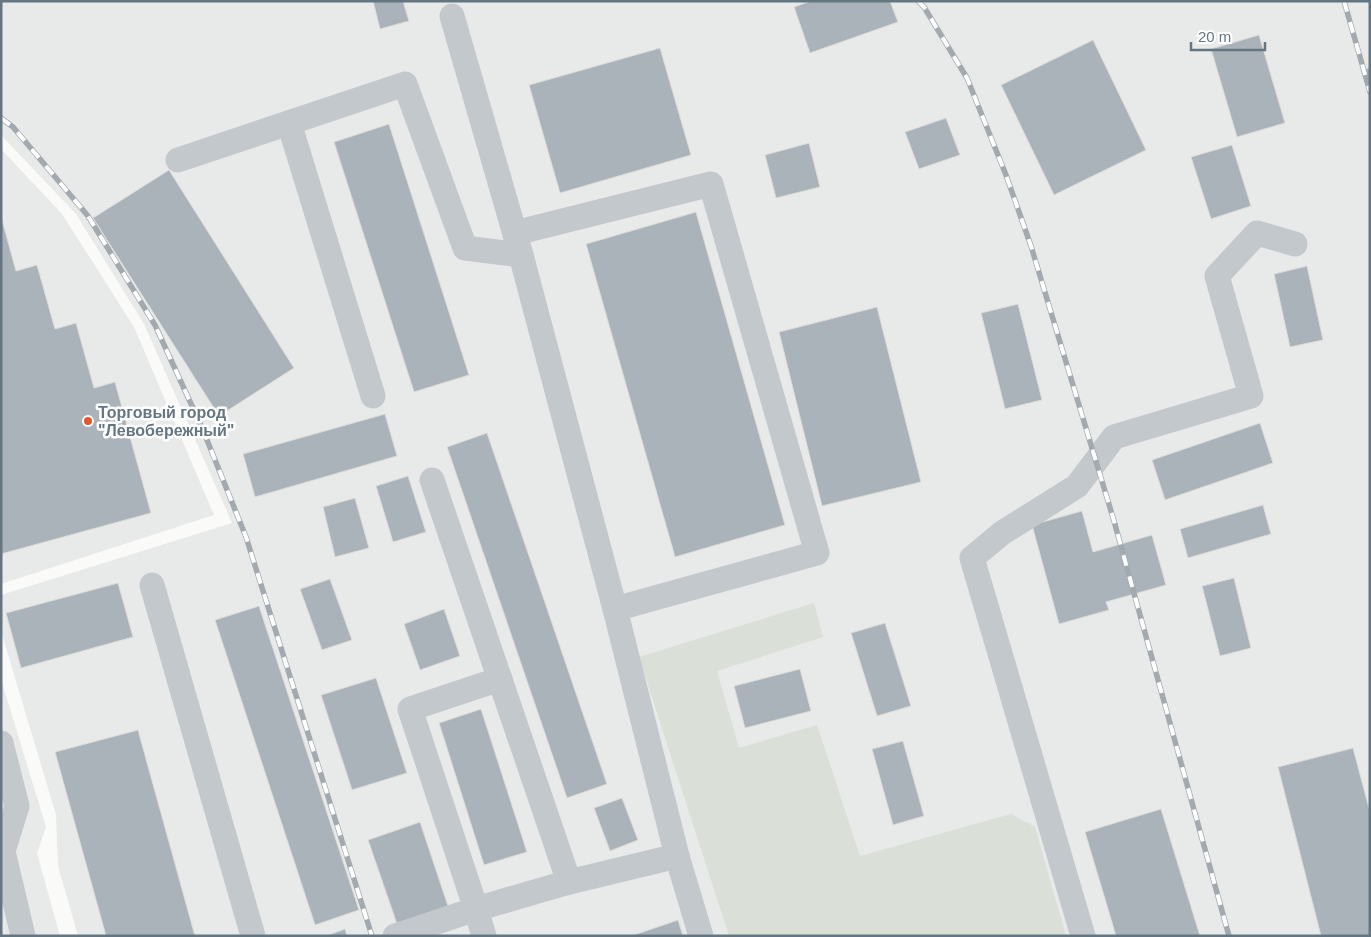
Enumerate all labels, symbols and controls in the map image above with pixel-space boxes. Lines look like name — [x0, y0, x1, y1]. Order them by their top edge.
scale bar — [1191, 20, 1265, 52]
text: 20 m — [1198, 28, 1231, 45]
place label: Торговый город "Левобережный" — [98, 404, 234, 439]
marker: Торговый город "Левобережный" — [82, 415, 94, 427]

